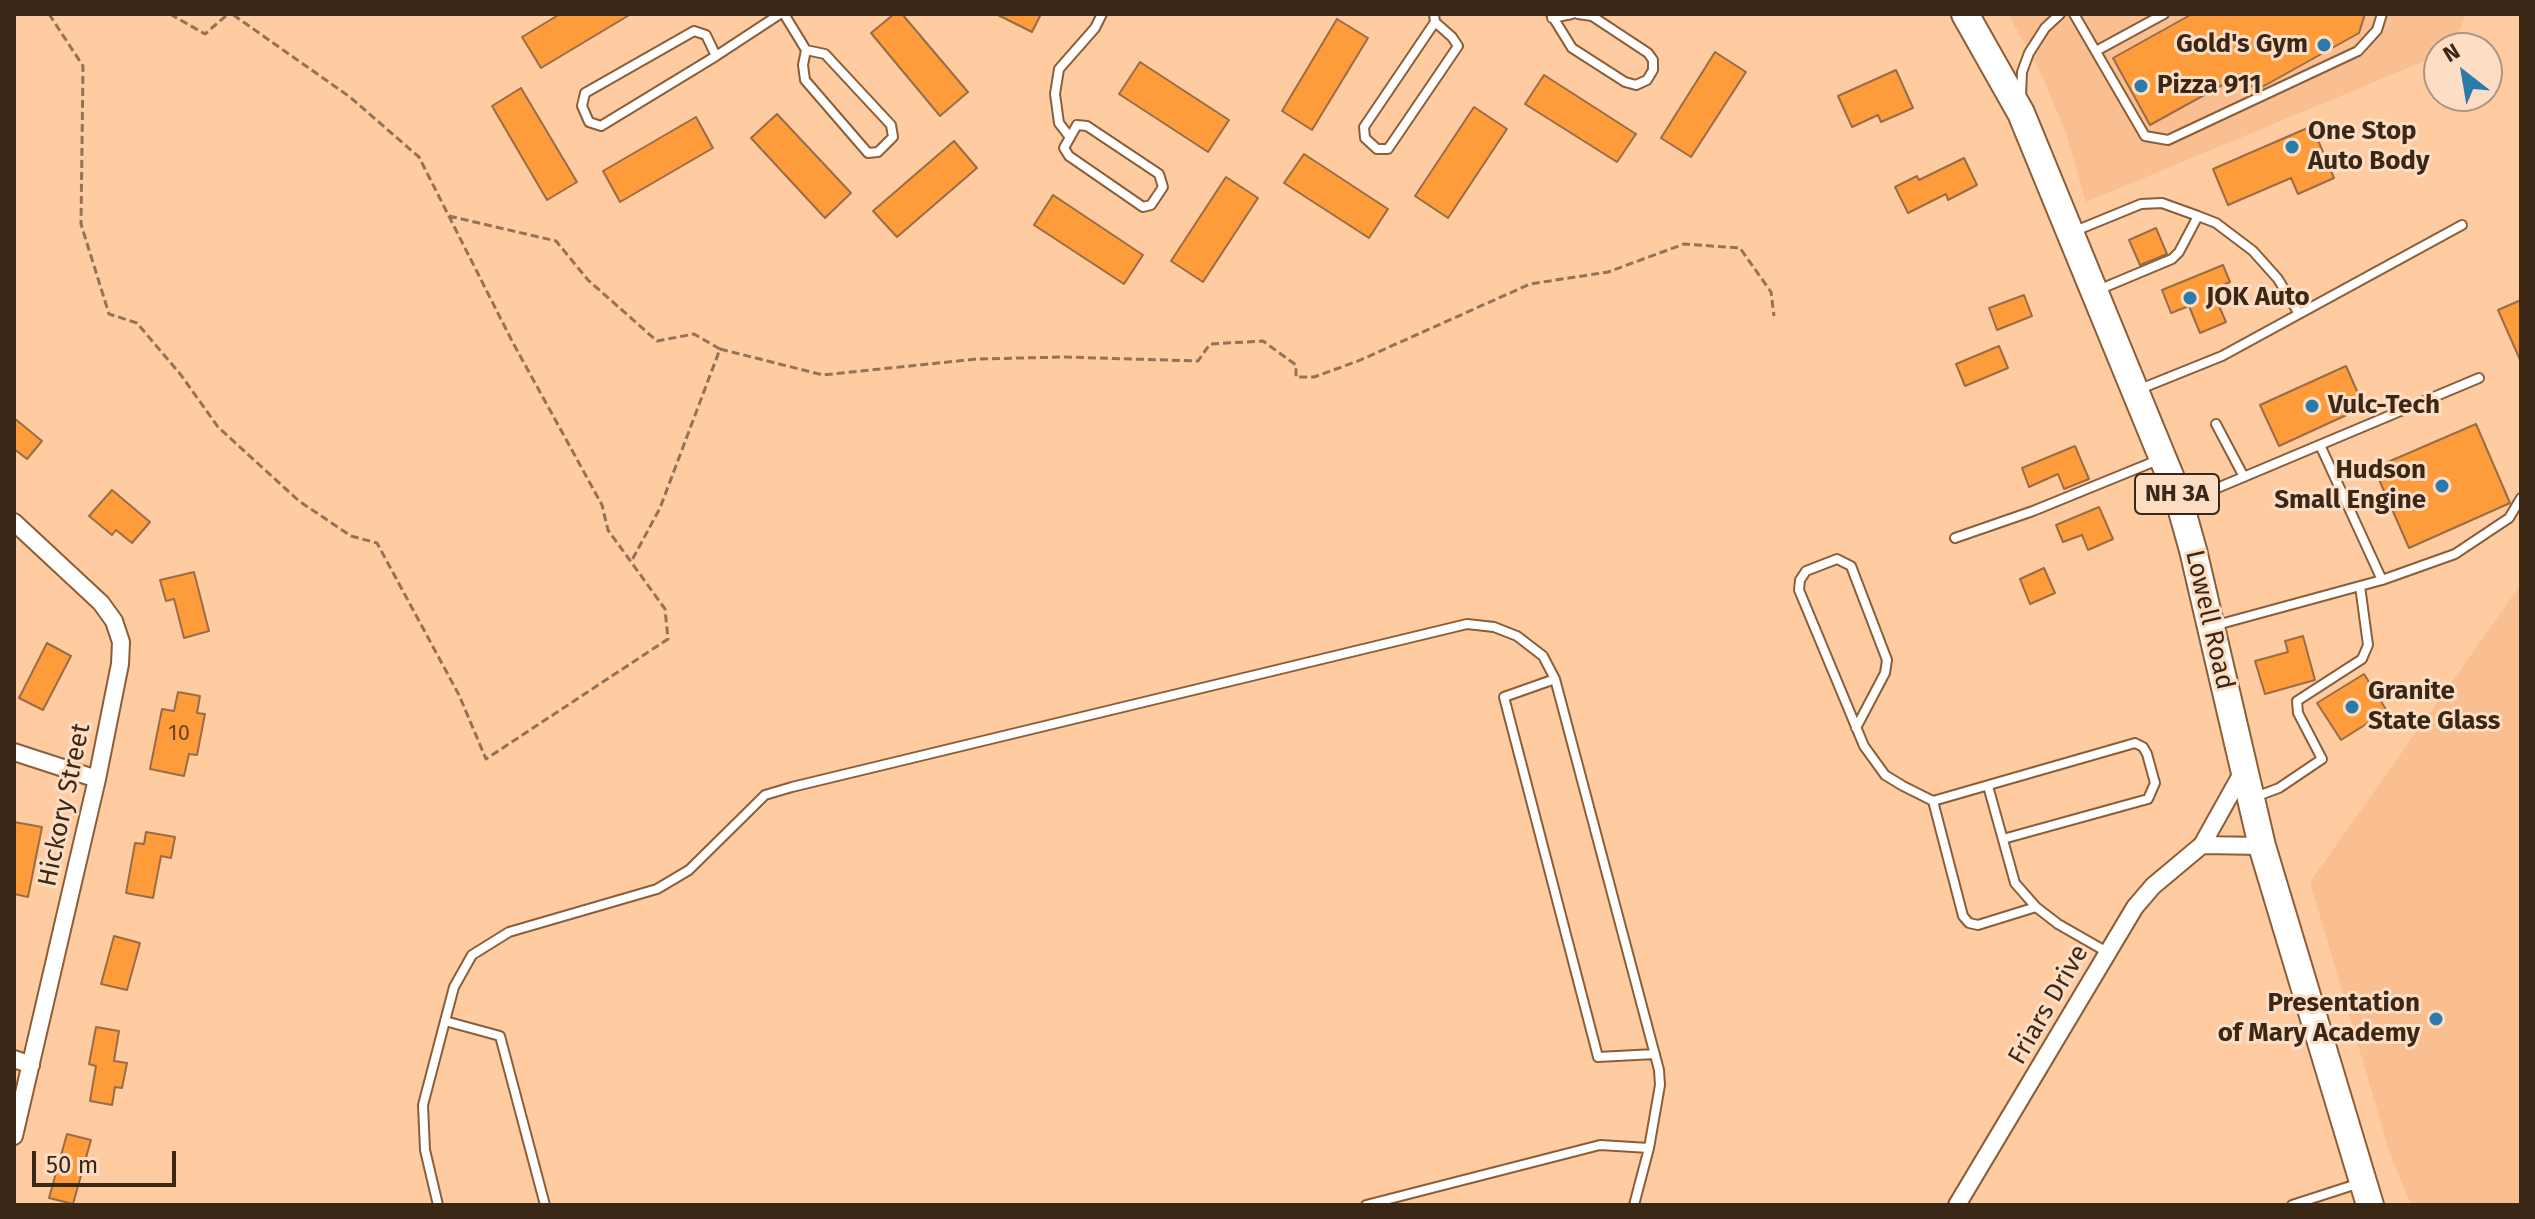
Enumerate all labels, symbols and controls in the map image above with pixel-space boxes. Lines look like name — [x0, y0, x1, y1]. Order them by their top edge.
place label: Gold's Gym — [2176, 29, 2308, 61]
north arrow — [2423, 32, 2503, 112]
marker: Gold's Gym — [2315, 36, 2333, 54]
text: N — [2438, 37, 2465, 68]
place label: Pizza 911 — [2157, 70, 2262, 102]
marker: Pizza 911 — [2132, 77, 2150, 95]
place label: One Stop Auto Body — [2308, 116, 2429, 178]
marker: One Stop Auto Body — [2283, 138, 2301, 156]
place label: JOK Auto — [2206, 282, 2310, 314]
marker: JOK Auto — [2181, 289, 2199, 307]
place label: Vulc-Tech — [2328, 390, 2440, 422]
marker: Vulc-Tech — [2303, 397, 2321, 415]
place label: Hudson Small Engine — [2274, 455, 2426, 516]
road number: NH 3A — [2135, 474, 2219, 514]
marker: Hudson Small Engine — [2433, 477, 2451, 495]
street label: Lowell Road — [2178, 547, 2240, 693]
place label: Granite State Glass — [2368, 676, 2500, 738]
marker: Granite State Glass — [2343, 698, 2361, 716]
street label: Hickory Street — [32, 721, 98, 889]
house number: 10 — [168, 721, 190, 747]
street label: Friars Drive — [2002, 940, 2096, 1070]
place label: Presentation of Mary Academy — [2218, 988, 2420, 1050]
marker: Presentation of Mary Academy — [2427, 1010, 2445, 1028]
scale bar — [36, 1135, 180, 1185]
text: 50 m — [46, 1151, 98, 1179]

